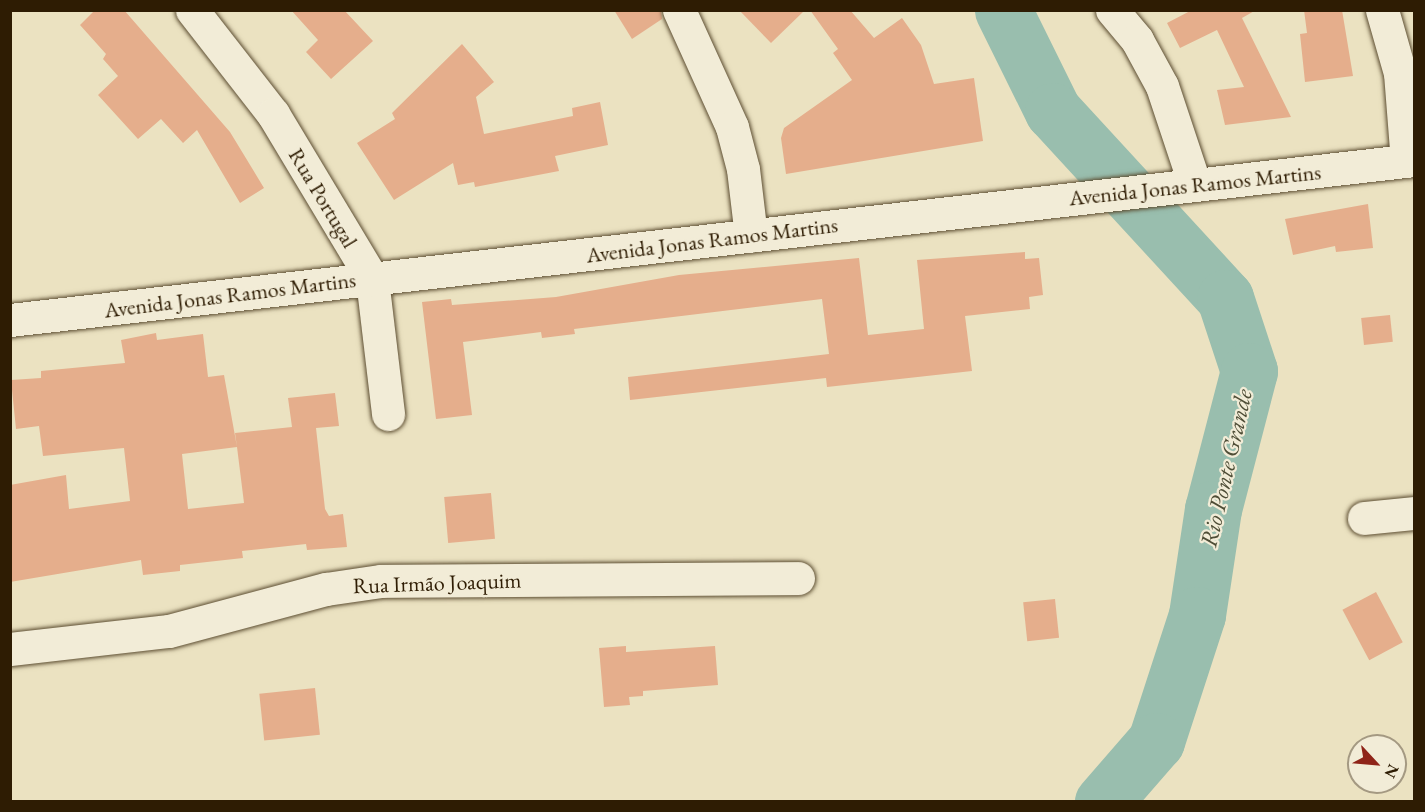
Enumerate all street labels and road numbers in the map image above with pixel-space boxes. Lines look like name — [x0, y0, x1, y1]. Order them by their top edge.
street label: Rua Portugal — [283, 143, 363, 253]
street label: Avenida Jonas Ramos Martins — [1068, 159, 1322, 211]
street label: Avenida Jonas Ramos Martins — [585, 211, 839, 269]
street label: Avenida Jonas Ramos Martins — [103, 266, 357, 324]
street label: Rua Irmão Joaquim — [352, 567, 522, 599]

